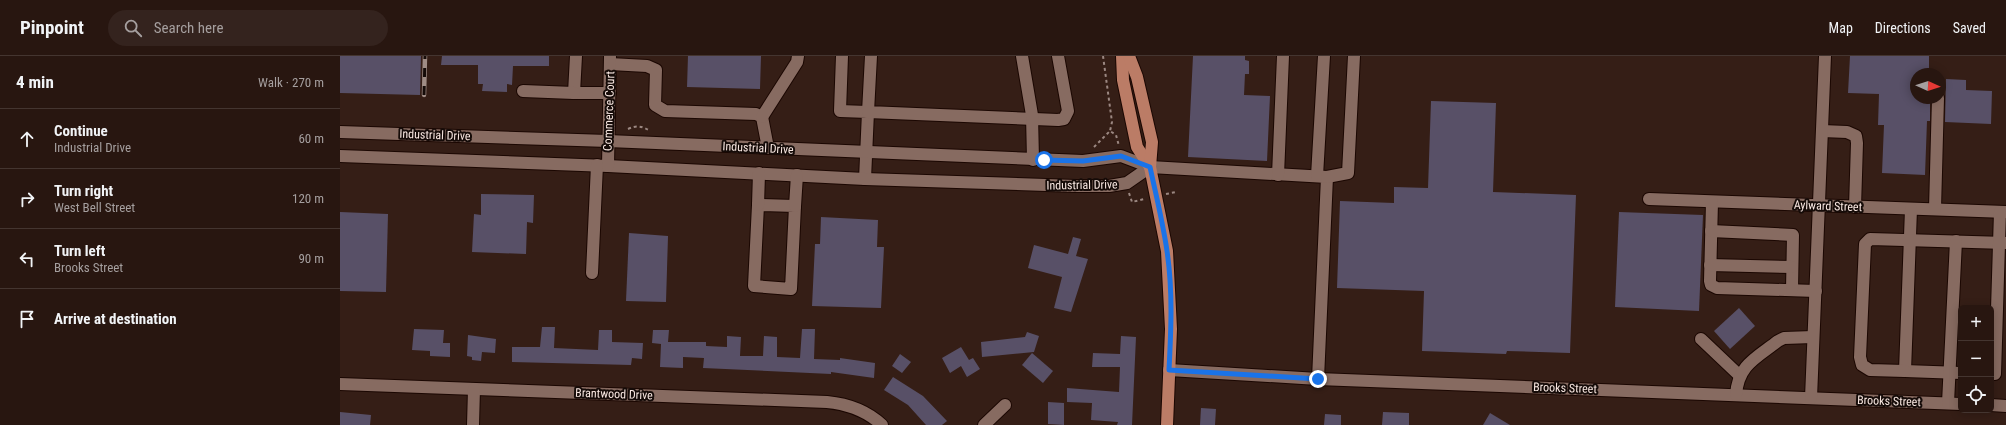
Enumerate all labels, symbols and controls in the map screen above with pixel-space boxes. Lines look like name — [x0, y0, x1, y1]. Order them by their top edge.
search box — [108, 10, 388, 46]
text: Pinpoint — [20, 16, 84, 39]
icon: search — [122, 17, 144, 39]
text: Search here — [154, 19, 224, 37]
text: Map — [1829, 20, 1853, 36]
text: Directions — [1875, 20, 1931, 36]
text: Saved — [1953, 20, 1986, 36]
north arrow — [1910, 68, 1946, 104]
street label: Commerce Court — [601, 70, 617, 151]
text: 4 min — [16, 72, 54, 92]
text: Walk · 270 m — [258, 75, 324, 90]
text: Continue — [54, 122, 108, 140]
street label: Industrial Drive — [399, 127, 471, 143]
icon: ahead — [16, 128, 38, 150]
text: 60 m — [298, 131, 324, 146]
street label: Industrial Drive — [722, 139, 794, 157]
text: Industrial Drive — [54, 140, 131, 155]
route start — [1035, 151, 1053, 169]
street label: Industrial Drive — [1046, 177, 1118, 193]
text: Turn right — [54, 182, 113, 200]
icon: right — [16, 188, 38, 210]
text: 120 m — [292, 191, 324, 206]
street label: Aylward Street — [1794, 198, 1863, 214]
text: West Bell Street — [54, 200, 135, 215]
text: Turn left — [54, 242, 105, 260]
icon: left — [16, 248, 38, 270]
text: 90 m — [298, 251, 324, 266]
text: Brooks Street — [54, 260, 123, 275]
map controls — [1958, 305, 1994, 413]
button: + — [1958, 305, 1994, 341]
icon: arrive — [16, 308, 38, 330]
text: Arrive at destination — [54, 310, 177, 328]
button: − — [1958, 341, 1994, 377]
route end — [1309, 370, 1327, 388]
button: locate — [1958, 377, 1994, 413]
street label: Brooks Street — [1533, 380, 1598, 396]
street label: Brantwood Drive — [575, 386, 653, 402]
street label: Brooks Street — [1857, 393, 1922, 409]

